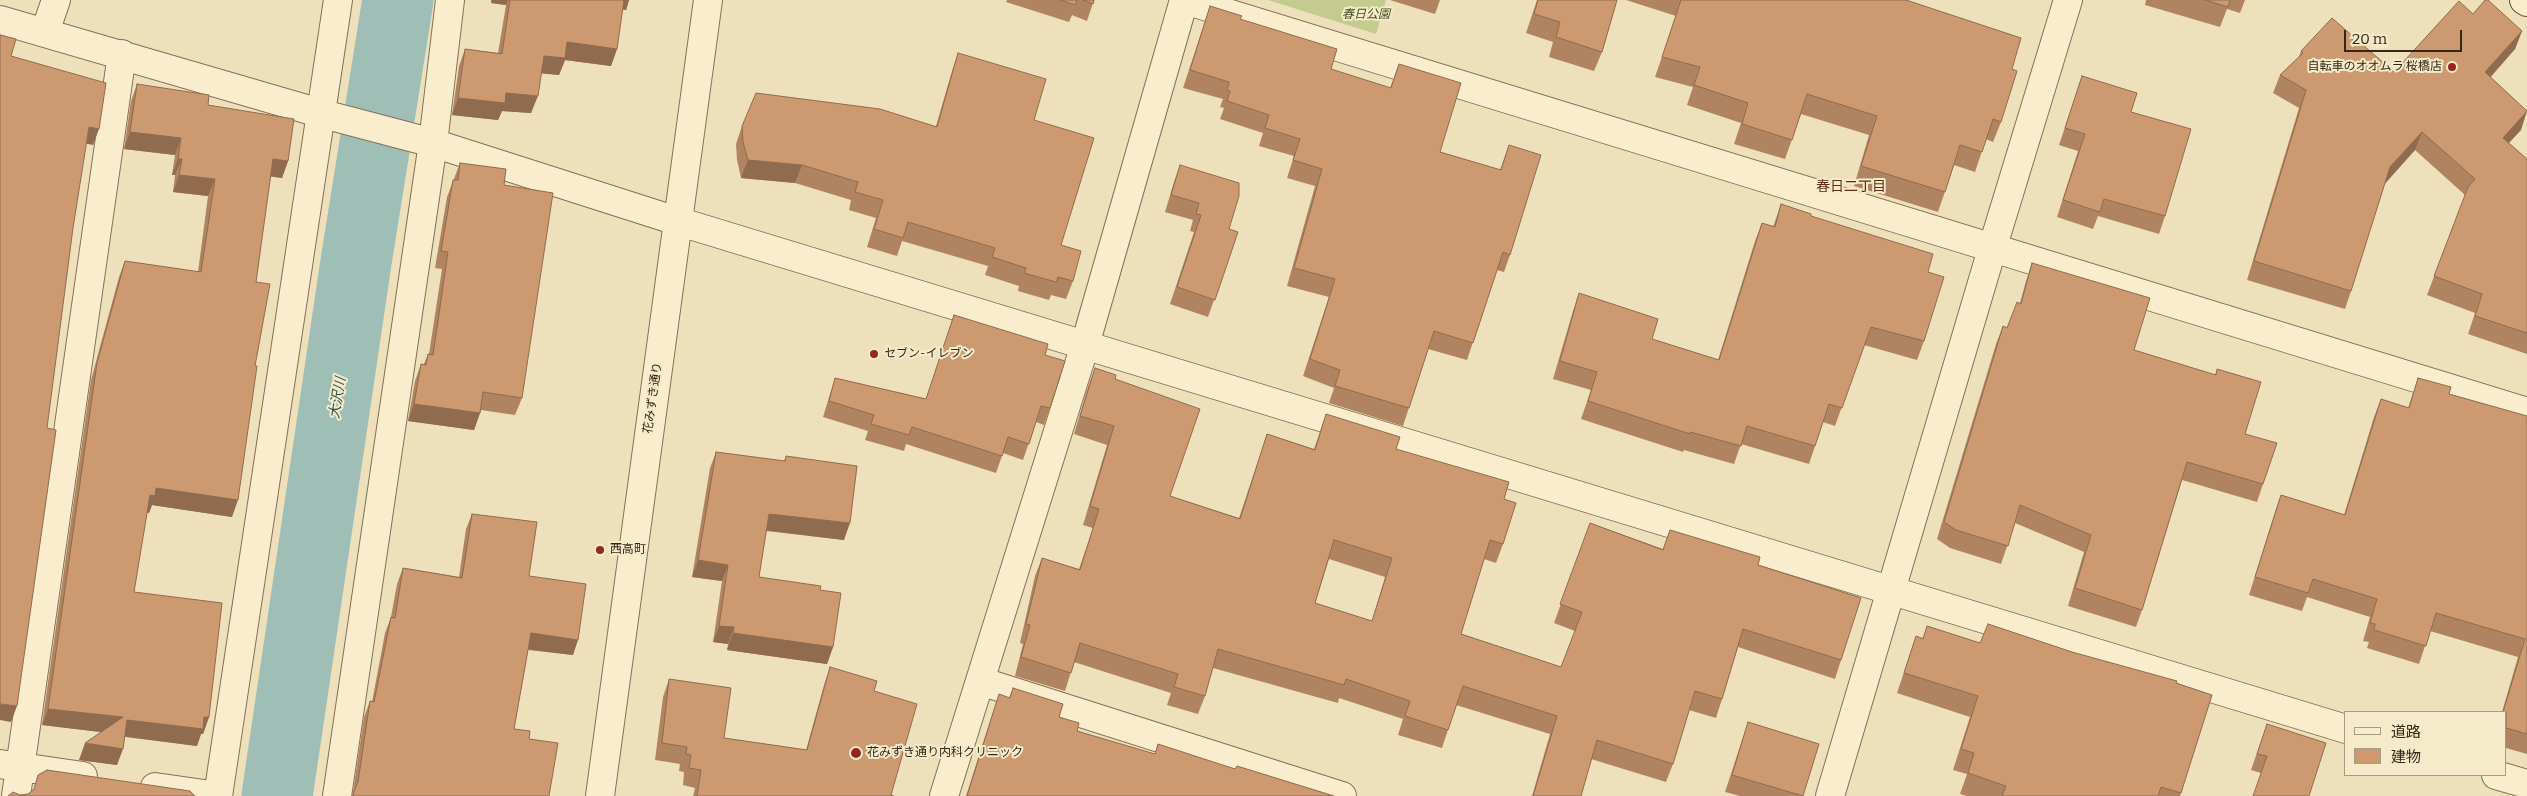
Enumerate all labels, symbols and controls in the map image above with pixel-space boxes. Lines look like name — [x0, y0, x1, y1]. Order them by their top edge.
park label: 春日公園 — [1342, 8, 1390, 22]
scale bar — [2347, 20, 2464, 52]
text: 20 m — [2352, 30, 2387, 48]
place label: 自転車のオオムラ 桜橋店 — [2308, 60, 2442, 74]
marker: 自転車のオオムラ 桜橋店 — [2446, 61, 2458, 73]
district label: 春日二丁目 — [1816, 179, 1886, 195]
place label: セブン-イレブン — [884, 347, 973, 361]
marker: セブン-イレブン — [868, 348, 880, 360]
street label: 花みずき通り — [641, 361, 665, 435]
water label: 大沢川 — [326, 376, 350, 420]
place label: 西高町 — [610, 543, 646, 557]
marker: 西高町 — [594, 544, 606, 556]
legend — [2344, 711, 2507, 776]
text: 道路 — [2391, 723, 2421, 741]
marker: 花みずき通り内科クリニック — [849, 746, 863, 760]
place label: 花みずき通り内科クリニック — [867, 746, 1023, 760]
text: 建物 — [2391, 748, 2421, 766]

